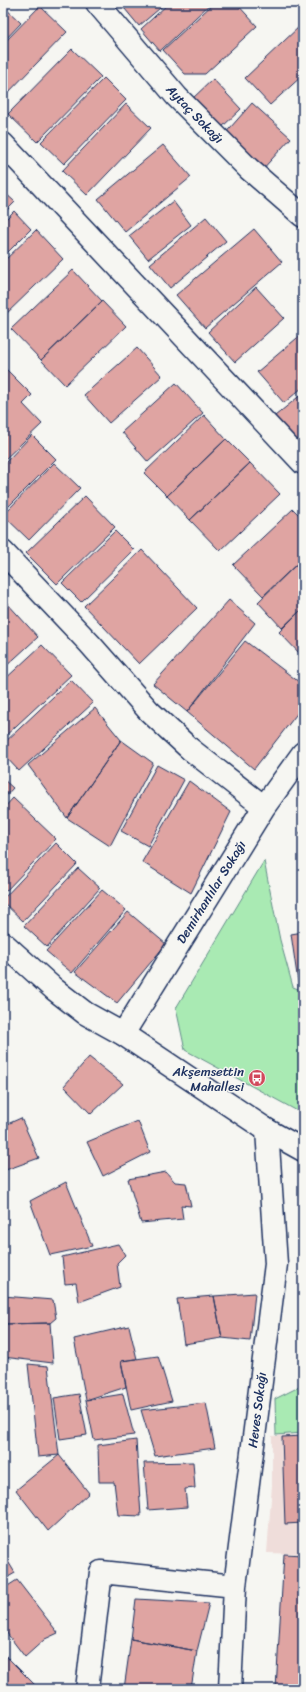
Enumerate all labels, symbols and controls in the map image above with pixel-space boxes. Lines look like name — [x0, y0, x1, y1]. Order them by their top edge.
street label: Aytaç Sokağı — [160, 78, 230, 150]
street label: Demirhanlılar Sokağı — [170, 835, 252, 948]
place label: Akşemsettin Mahallesi — [172, 1060, 244, 1098]
bus stop icon: Akşemsettin Mahallesi — [247, 1068, 267, 1088]
street label: Heves Sokağı — [241, 1370, 273, 1449]

